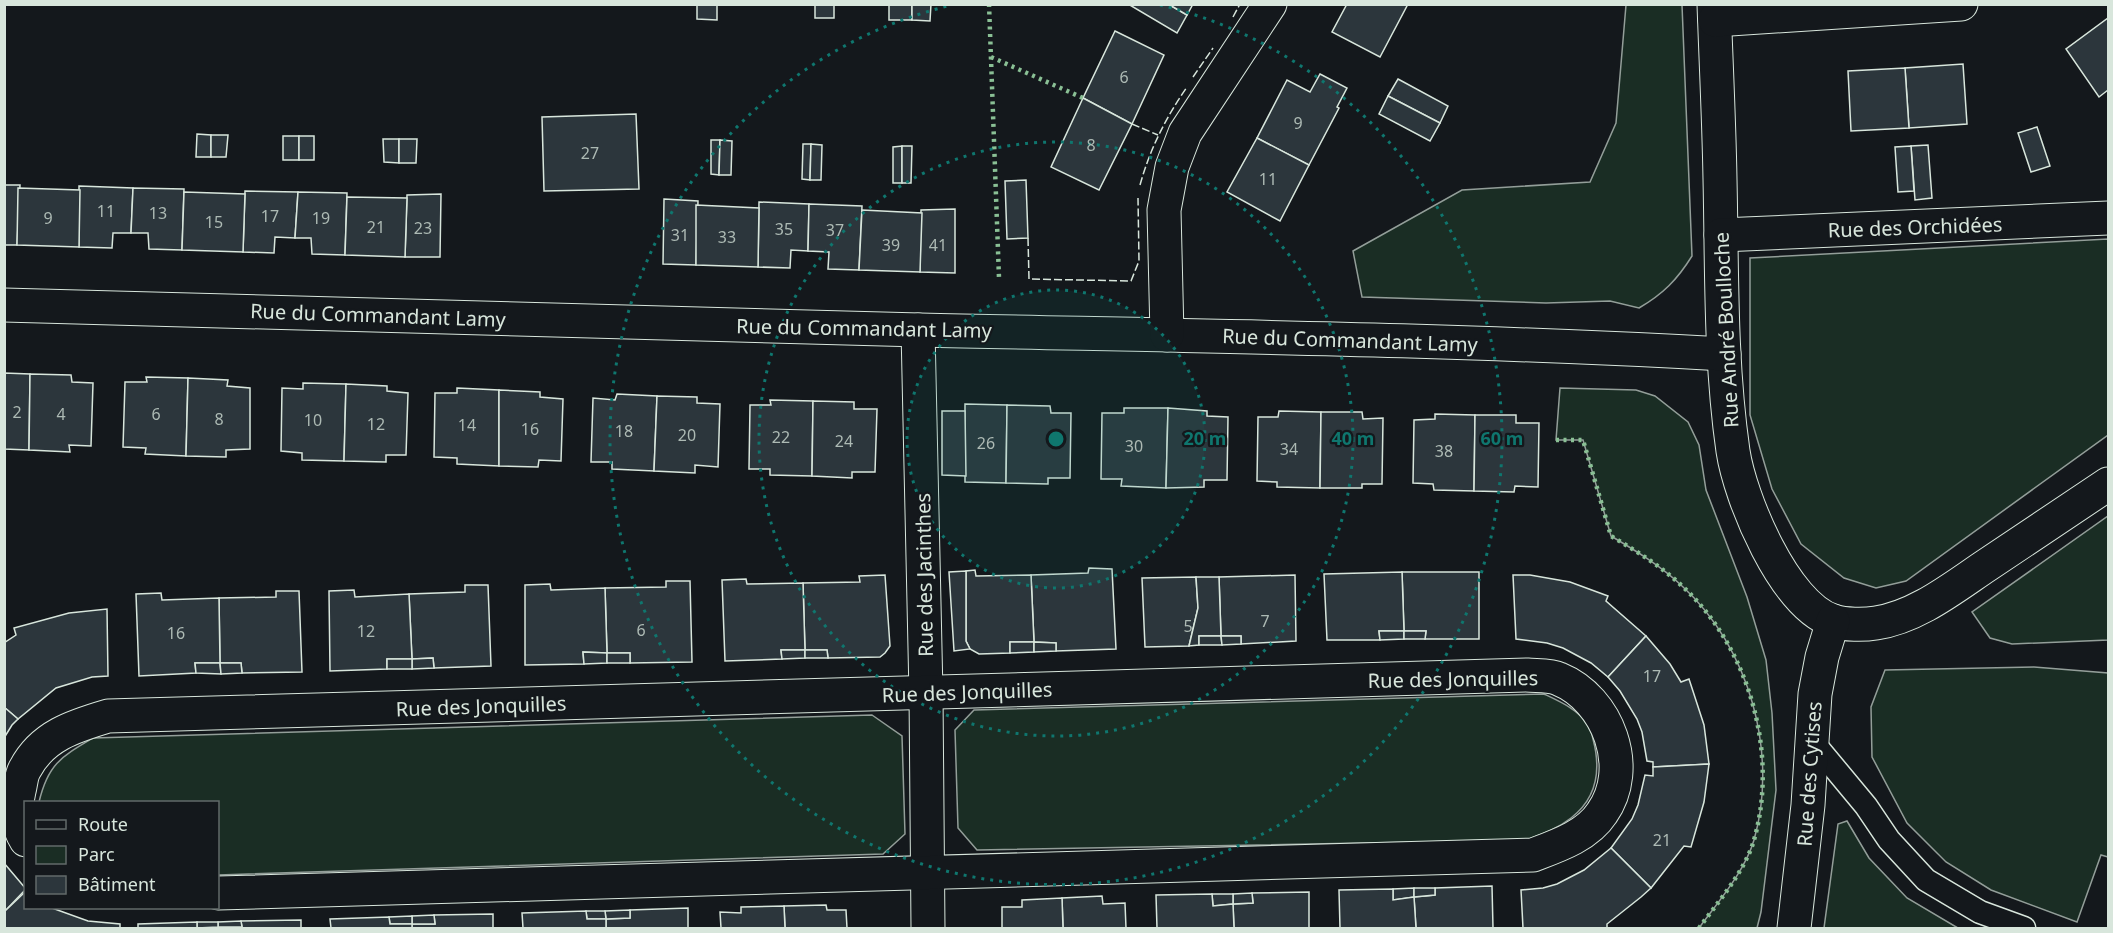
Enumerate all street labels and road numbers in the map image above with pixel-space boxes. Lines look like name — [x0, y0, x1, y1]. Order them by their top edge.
street label: Rue des Orchidées — [1827, 210, 2003, 244]
street label: Rue André Boulloche — [1707, 231, 1745, 429]
street label: Rue du Commandant Lamy — [250, 297, 507, 333]
street label: Rue du Commandant Lamy — [736, 312, 993, 344]
street label: Rue du Commandant Lamy — [1222, 322, 1479, 358]
street label: Rue des Jacinthes — [909, 493, 939, 657]
street label: Rue des Jonquilles — [1367, 664, 1539, 694]
street label: Rue des Jonquilles — [881, 676, 1053, 708]
street label: Rue des Jonquilles — [395, 690, 567, 722]
street label: Rue des Cytises — [1790, 701, 1828, 847]

